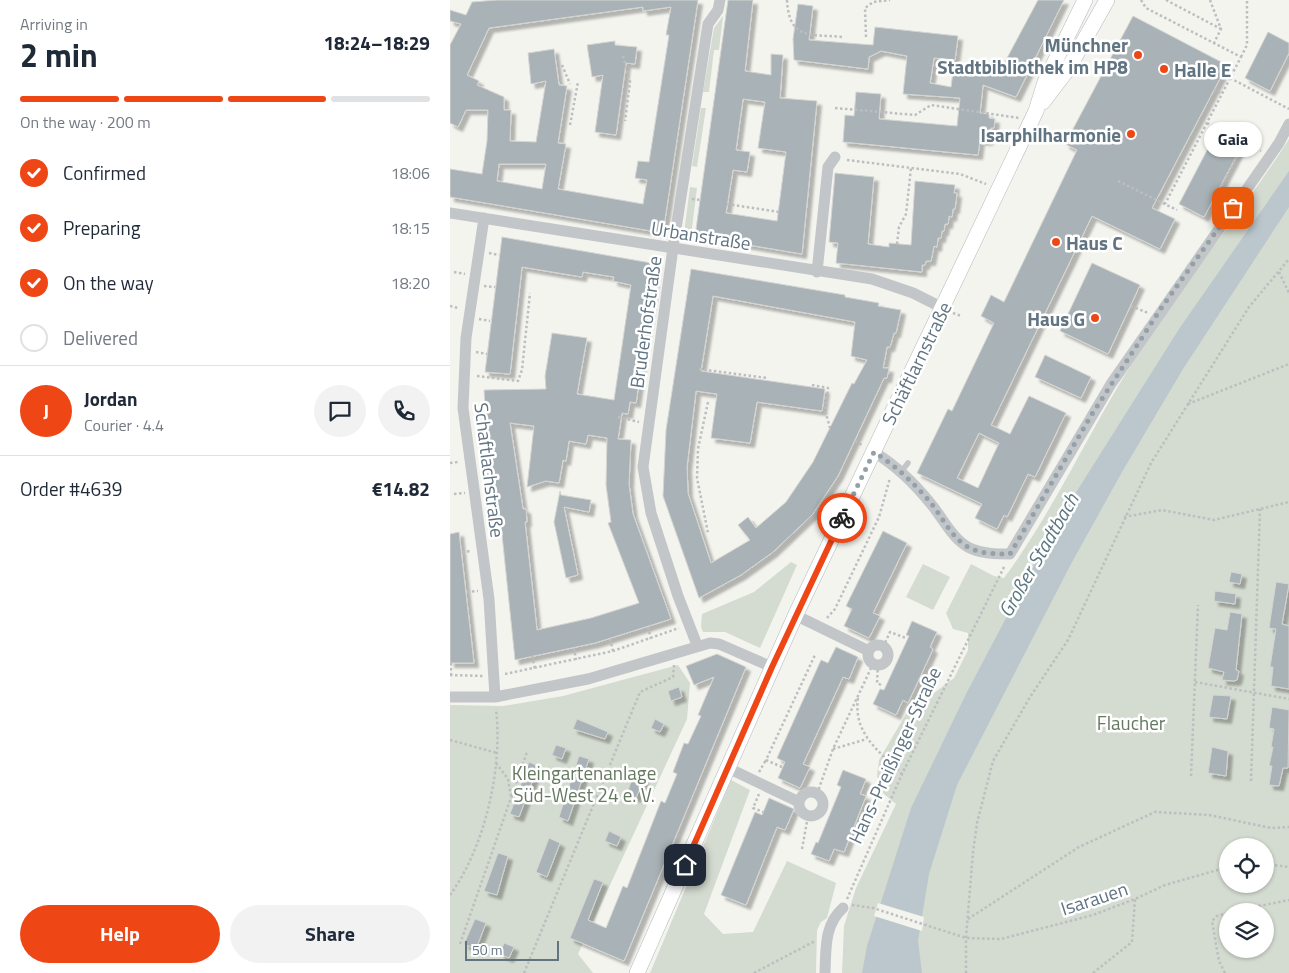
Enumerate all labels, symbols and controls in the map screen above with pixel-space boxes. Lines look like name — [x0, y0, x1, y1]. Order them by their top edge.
text: Arriving in — [20, 12, 88, 36]
text: 18:24–18:29 — [323, 28, 430, 57]
place label: Münchner Stadtbibliothek im HP8 — [937, 30, 1128, 81]
text: 2 min — [20, 31, 98, 79]
marker: Münchner Stadtbibliothek im HP8 — [1132, 49, 1144, 61]
place label: Halle E — [1174, 55, 1231, 84]
marker: Halle E — [1158, 63, 1170, 75]
text: On the way · 200 m — [20, 110, 151, 134]
place label: Isarphilharmonie — [981, 120, 1121, 149]
callout: Gaia — [1204, 123, 1262, 158]
text: Gaia — [1218, 127, 1248, 151]
marker: Isarphilharmonie — [1125, 128, 1137, 140]
text: Confirmed — [63, 158, 146, 187]
icon: check — [20, 159, 48, 187]
text: 18:06 — [391, 161, 430, 185]
pin — [1212, 187, 1254, 229]
icon: bag — [1219, 194, 1247, 222]
text: Preparing — [63, 213, 140, 242]
street label: Urbanstraße — [649, 213, 753, 257]
icon: check — [20, 214, 48, 242]
text: 18:15 — [391, 216, 430, 240]
place label: Haus C — [1066, 228, 1123, 257]
marker: Haus C — [1050, 236, 1062, 248]
street label: Bruderhofstraße — [621, 254, 669, 390]
text: On the way — [63, 268, 154, 297]
icon: check — [20, 269, 48, 297]
text: 18:20 — [391, 271, 430, 295]
street label: Schäftlarnstraße — [874, 296, 958, 430]
place label: Haus G — [1027, 304, 1085, 333]
marker: Haus G — [1089, 312, 1101, 324]
text: Delivered — [63, 323, 138, 352]
text: Jordan — [84, 384, 137, 413]
button: chat — [314, 385, 366, 437]
button: phone — [378, 385, 430, 437]
text: J — [43, 396, 49, 425]
street label: Schaftlachstraße — [467, 401, 513, 539]
text: Courier · 4.4 — [84, 413, 164, 437]
text: Order #4639 — [20, 474, 122, 503]
text: €14.82 — [372, 474, 430, 503]
water label: Großer Stadtbach — [990, 486, 1087, 623]
courier — [817, 493, 867, 543]
icon: bike — [828, 504, 856, 532]
street label: Hans-Preißinger-Straße — [840, 662, 948, 848]
park label: Flaucher — [1097, 708, 1166, 737]
park label: Kleingartenanlage Süd-West 24 e. V. — [512, 758, 656, 809]
map controls — [1219, 838, 1274, 958]
button: locate — [1219, 838, 1274, 893]
pin — [664, 844, 706, 886]
icon: home — [671, 851, 699, 879]
street label: Isarauen — [1057, 874, 1131, 922]
button: layers — [1219, 903, 1274, 958]
button: Help — [20, 905, 220, 963]
button: Share — [230, 905, 430, 963]
scale bar — [465, 938, 559, 961]
text: 50 m — [472, 939, 502, 960]

